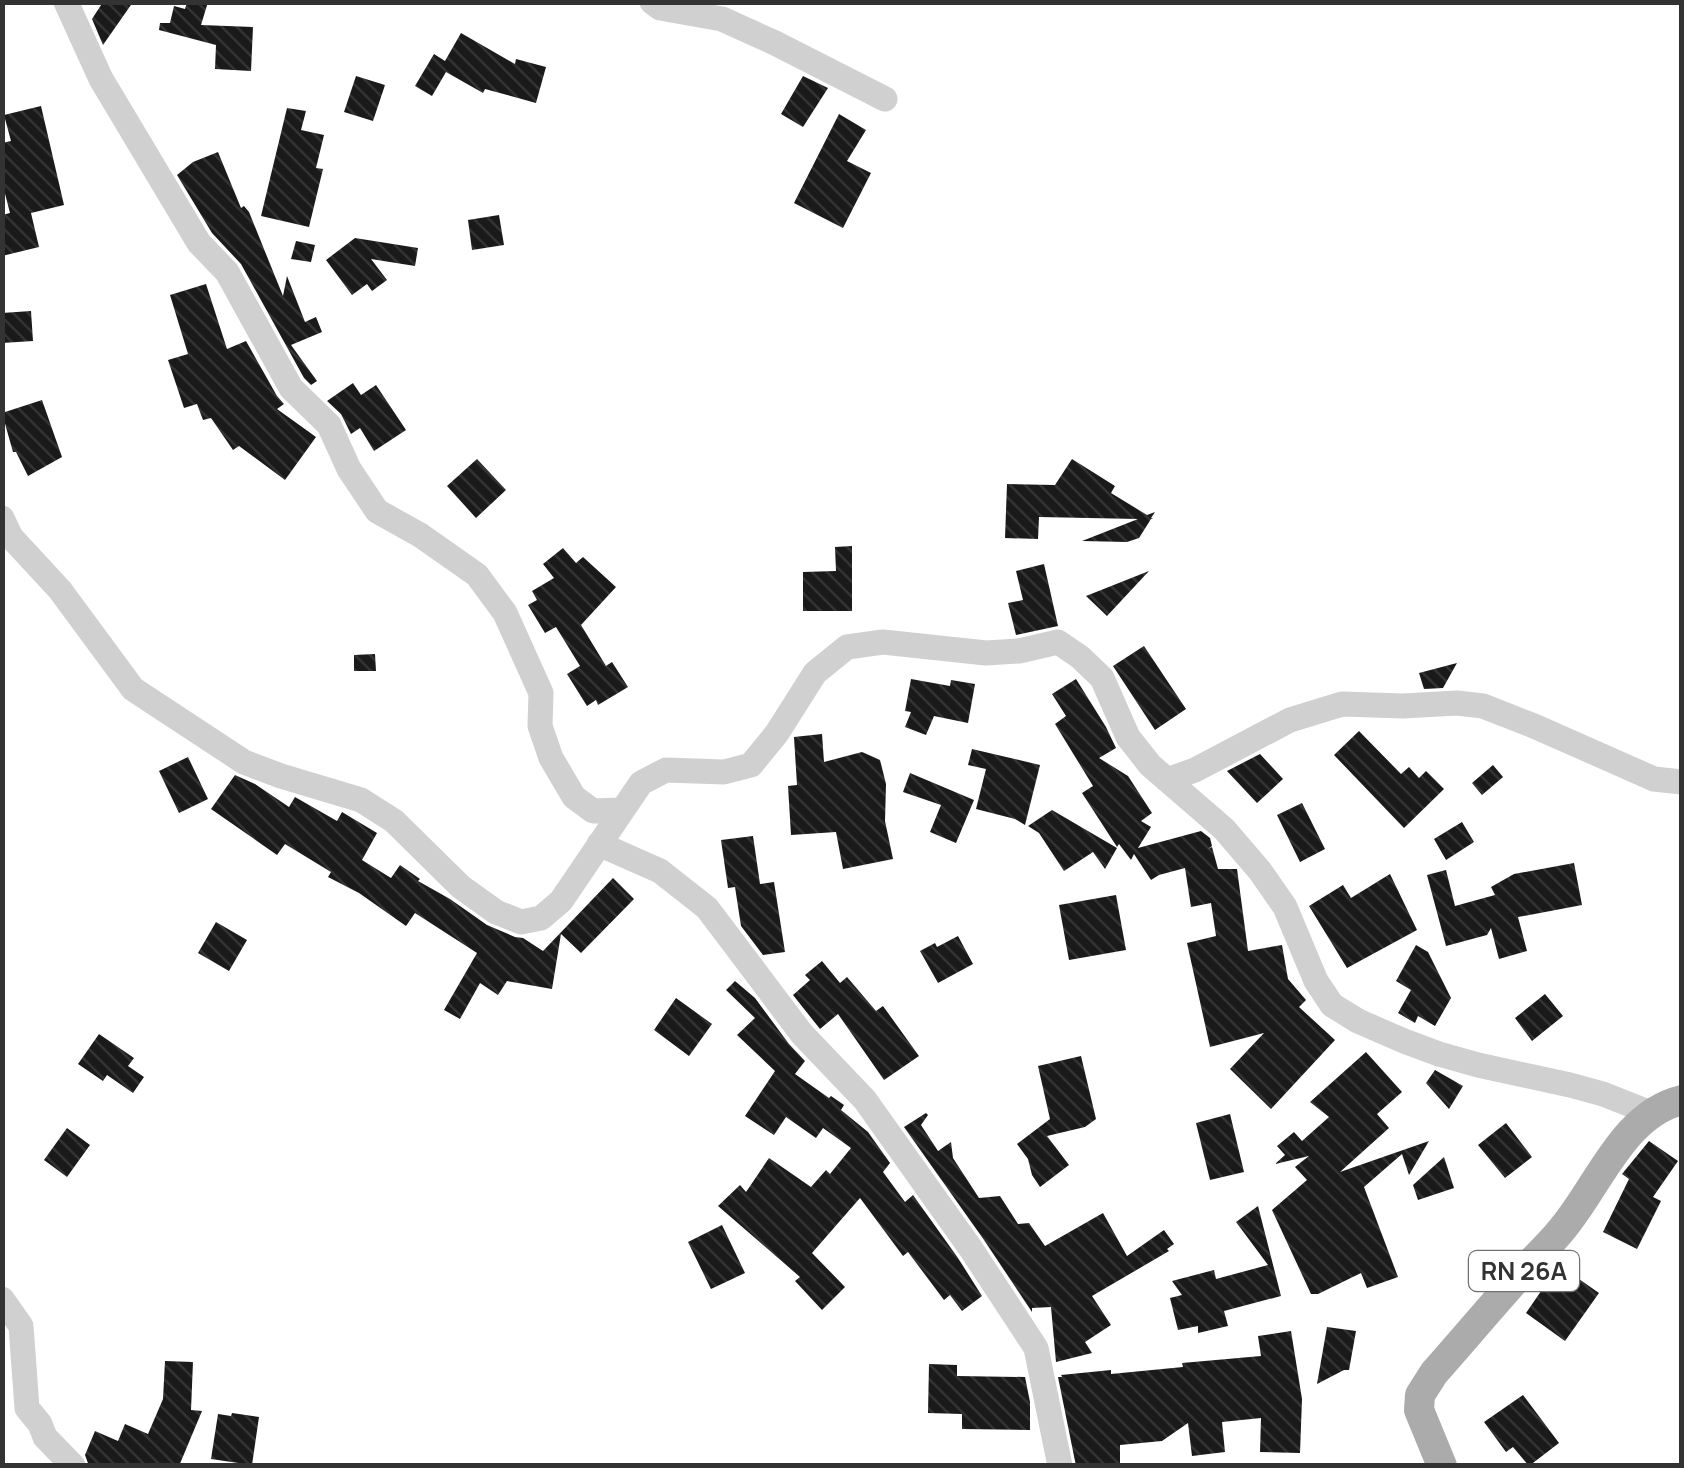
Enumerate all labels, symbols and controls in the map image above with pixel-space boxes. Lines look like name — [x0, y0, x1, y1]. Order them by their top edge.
road number: RN 26A — [1469, 1251, 1579, 1291]

